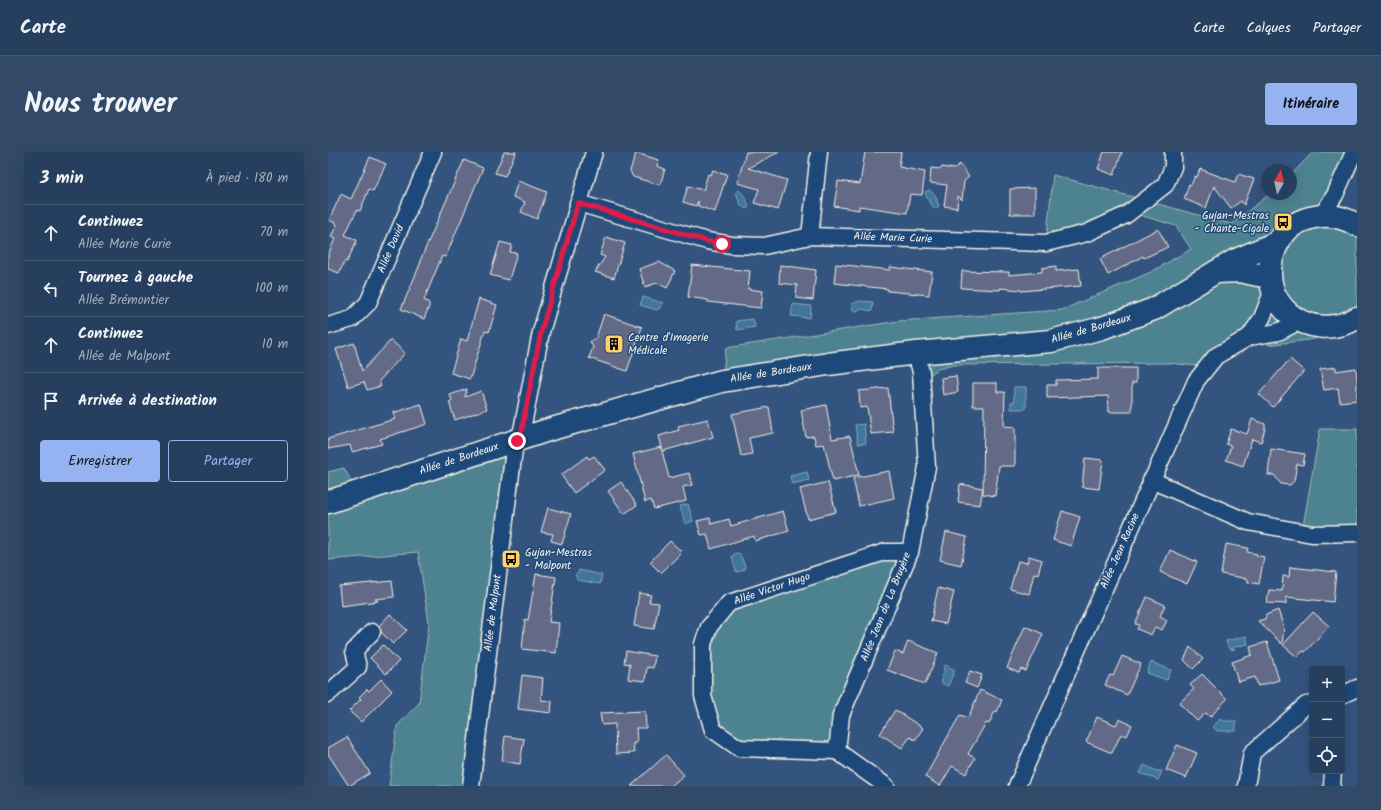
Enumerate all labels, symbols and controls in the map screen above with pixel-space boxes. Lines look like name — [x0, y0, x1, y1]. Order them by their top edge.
text: Carte — [20, 13, 66, 43]
text: Carte — [1193, 17, 1225, 39]
text: Calques — [1247, 17, 1291, 39]
text: Partager — [1313, 17, 1361, 39]
text: Nous trouver — [24, 82, 177, 127]
button: Itinéraire — [1265, 83, 1357, 125]
north arrow — [1261, 164, 1297, 200]
text: 3 min — [40, 165, 84, 192]
text: À pied · 180 m — [206, 168, 288, 189]
place label: Gujan-Mestras - Chante-Cigale — [1195, 207, 1269, 238]
text: Continuez — [78, 210, 143, 234]
bus stop icon: Gujan-Mestras - Chante-Cigale — [1272, 211, 1294, 233]
street label: Allée David — [373, 221, 409, 276]
icon: ahead — [40, 222, 62, 244]
text: 70 m — [260, 222, 288, 243]
street label: Allée Marie Curie — [853, 228, 933, 248]
text: Allée Marie Curie — [78, 234, 171, 255]
route start — [713, 235, 731, 253]
text: Tournez à gauche — [78, 266, 193, 290]
icon: left — [40, 278, 62, 300]
text: 100 m — [255, 278, 288, 299]
text: Allée Brémontier — [78, 290, 169, 311]
street label: Allée de Bordeaux — [1049, 309, 1133, 349]
text: Continuez — [78, 322, 143, 346]
place label: Centre d'Imagerie Médicale — [628, 329, 709, 360]
building icon: Centre d'Imagerie Médicale — [603, 333, 625, 355]
icon: ahead — [40, 334, 62, 356]
text: 10 m — [262, 334, 288, 355]
text: Allée de Malpont — [78, 346, 170, 367]
street label: Allée de Bordeaux — [729, 358, 813, 388]
text: Arrivée à destination — [78, 389, 217, 413]
icon: arrive — [40, 390, 62, 412]
route end — [508, 432, 526, 450]
street label: Allée de Bordeaux — [417, 438, 501, 480]
button: Enregistrer — [40, 440, 160, 482]
button: Partager — [168, 440, 288, 482]
street label: Allée Jean Racine — [1095, 510, 1145, 592]
place label: Gujan-Mestras - Malpont — [525, 544, 592, 575]
bus stop icon: Gujan-Mestras - Malpont — [500, 548, 522, 570]
street label: Allée Jean de La Bruyère — [856, 549, 916, 664]
street label: Allée Victor Hugo — [731, 567, 813, 610]
street label: Allée de Malpont — [479, 572, 507, 653]
map controls — [1309, 666, 1345, 774]
button: + — [1309, 666, 1345, 702]
button: − — [1309, 702, 1345, 738]
button: locate — [1309, 738, 1345, 774]

